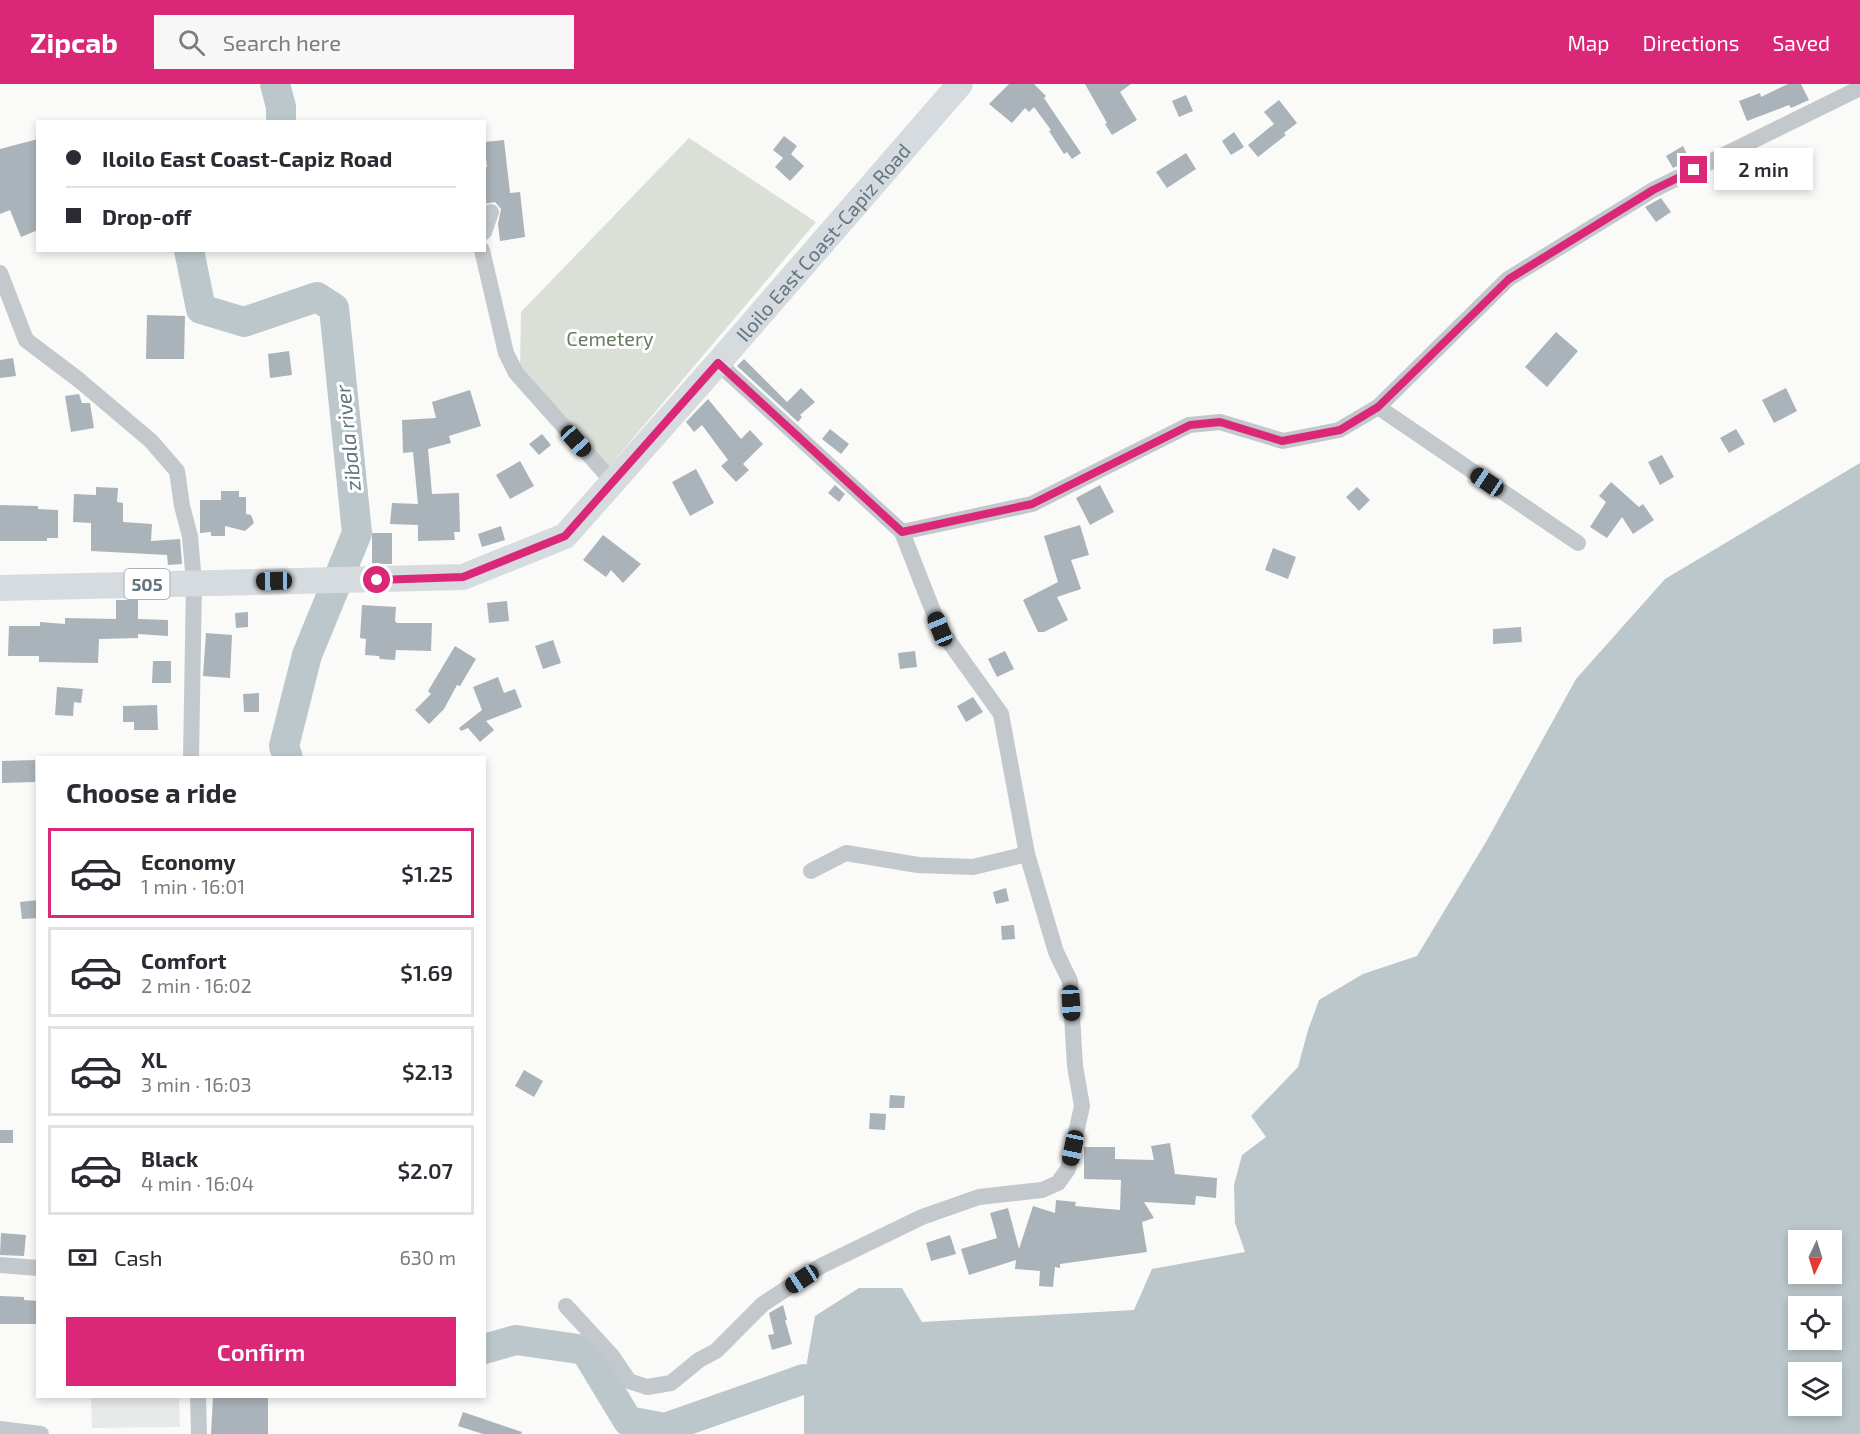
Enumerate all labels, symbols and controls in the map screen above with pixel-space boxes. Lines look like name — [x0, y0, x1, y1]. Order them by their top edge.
search box — [154, 15, 574, 69]
text: Zipcab — [30, 25, 118, 59]
icon: search — [175, 26, 208, 59]
text: Search here — [223, 29, 341, 55]
text: Map — [1567, 30, 1610, 55]
text: Directions — [1643, 30, 1739, 55]
text: Saved — [1772, 30, 1830, 55]
street label: Iloilo East Coast-Capiz Road — [731, 138, 915, 346]
text: Iloilo East Coast-Capiz Road — [102, 145, 392, 171]
callout: 2 min — [1715, 149, 1814, 191]
route end — [1680, 156, 1707, 183]
text: 2 min — [1738, 157, 1789, 181]
text: Drop-off — [102, 203, 191, 229]
park label: Cemetery — [566, 326, 654, 350]
water label: zibala river — [329, 383, 365, 493]
car — [557, 422, 595, 460]
car — [1467, 464, 1507, 500]
route start — [363, 566, 390, 593]
road number: 505 — [124, 569, 170, 599]
car — [256, 572, 292, 590]
car — [925, 609, 955, 649]
text: Choose a ride — [66, 776, 237, 808]
icon: car — [69, 846, 123, 900]
text: Economy — [141, 848, 236, 874]
text: $1.25 — [401, 860, 453, 886]
text: 1 min · 16:01 — [141, 874, 245, 898]
icon: car — [69, 945, 123, 999]
text: Comfort — [141, 947, 226, 973]
text: $1.69 — [400, 959, 453, 985]
text: 2 min · 16:02 — [141, 973, 252, 997]
car — [1061, 985, 1081, 1021]
icon: car — [69, 1044, 123, 1098]
text: XL — [141, 1046, 167, 1072]
text: $2.13 — [402, 1058, 453, 1084]
text: 3 min · 16:03 — [141, 1072, 252, 1096]
car — [1060, 1129, 1086, 1167]
icon: car — [69, 1143, 123, 1197]
text: Black — [141, 1145, 198, 1171]
text: $2.07 — [397, 1157, 453, 1183]
text: 4 min · 16:04 — [141, 1171, 254, 1195]
north arrow — [1788, 1230, 1842, 1284]
map controls — [1788, 1230, 1842, 1416]
icon: cash — [66, 1241, 99, 1274]
text: Cash — [114, 1244, 163, 1270]
text: 630 m — [399, 1245, 456, 1269]
car — [782, 1262, 822, 1296]
button: locate — [1788, 1296, 1842, 1350]
button: Confirm — [66, 1317, 456, 1386]
button: layers — [1788, 1362, 1842, 1416]

